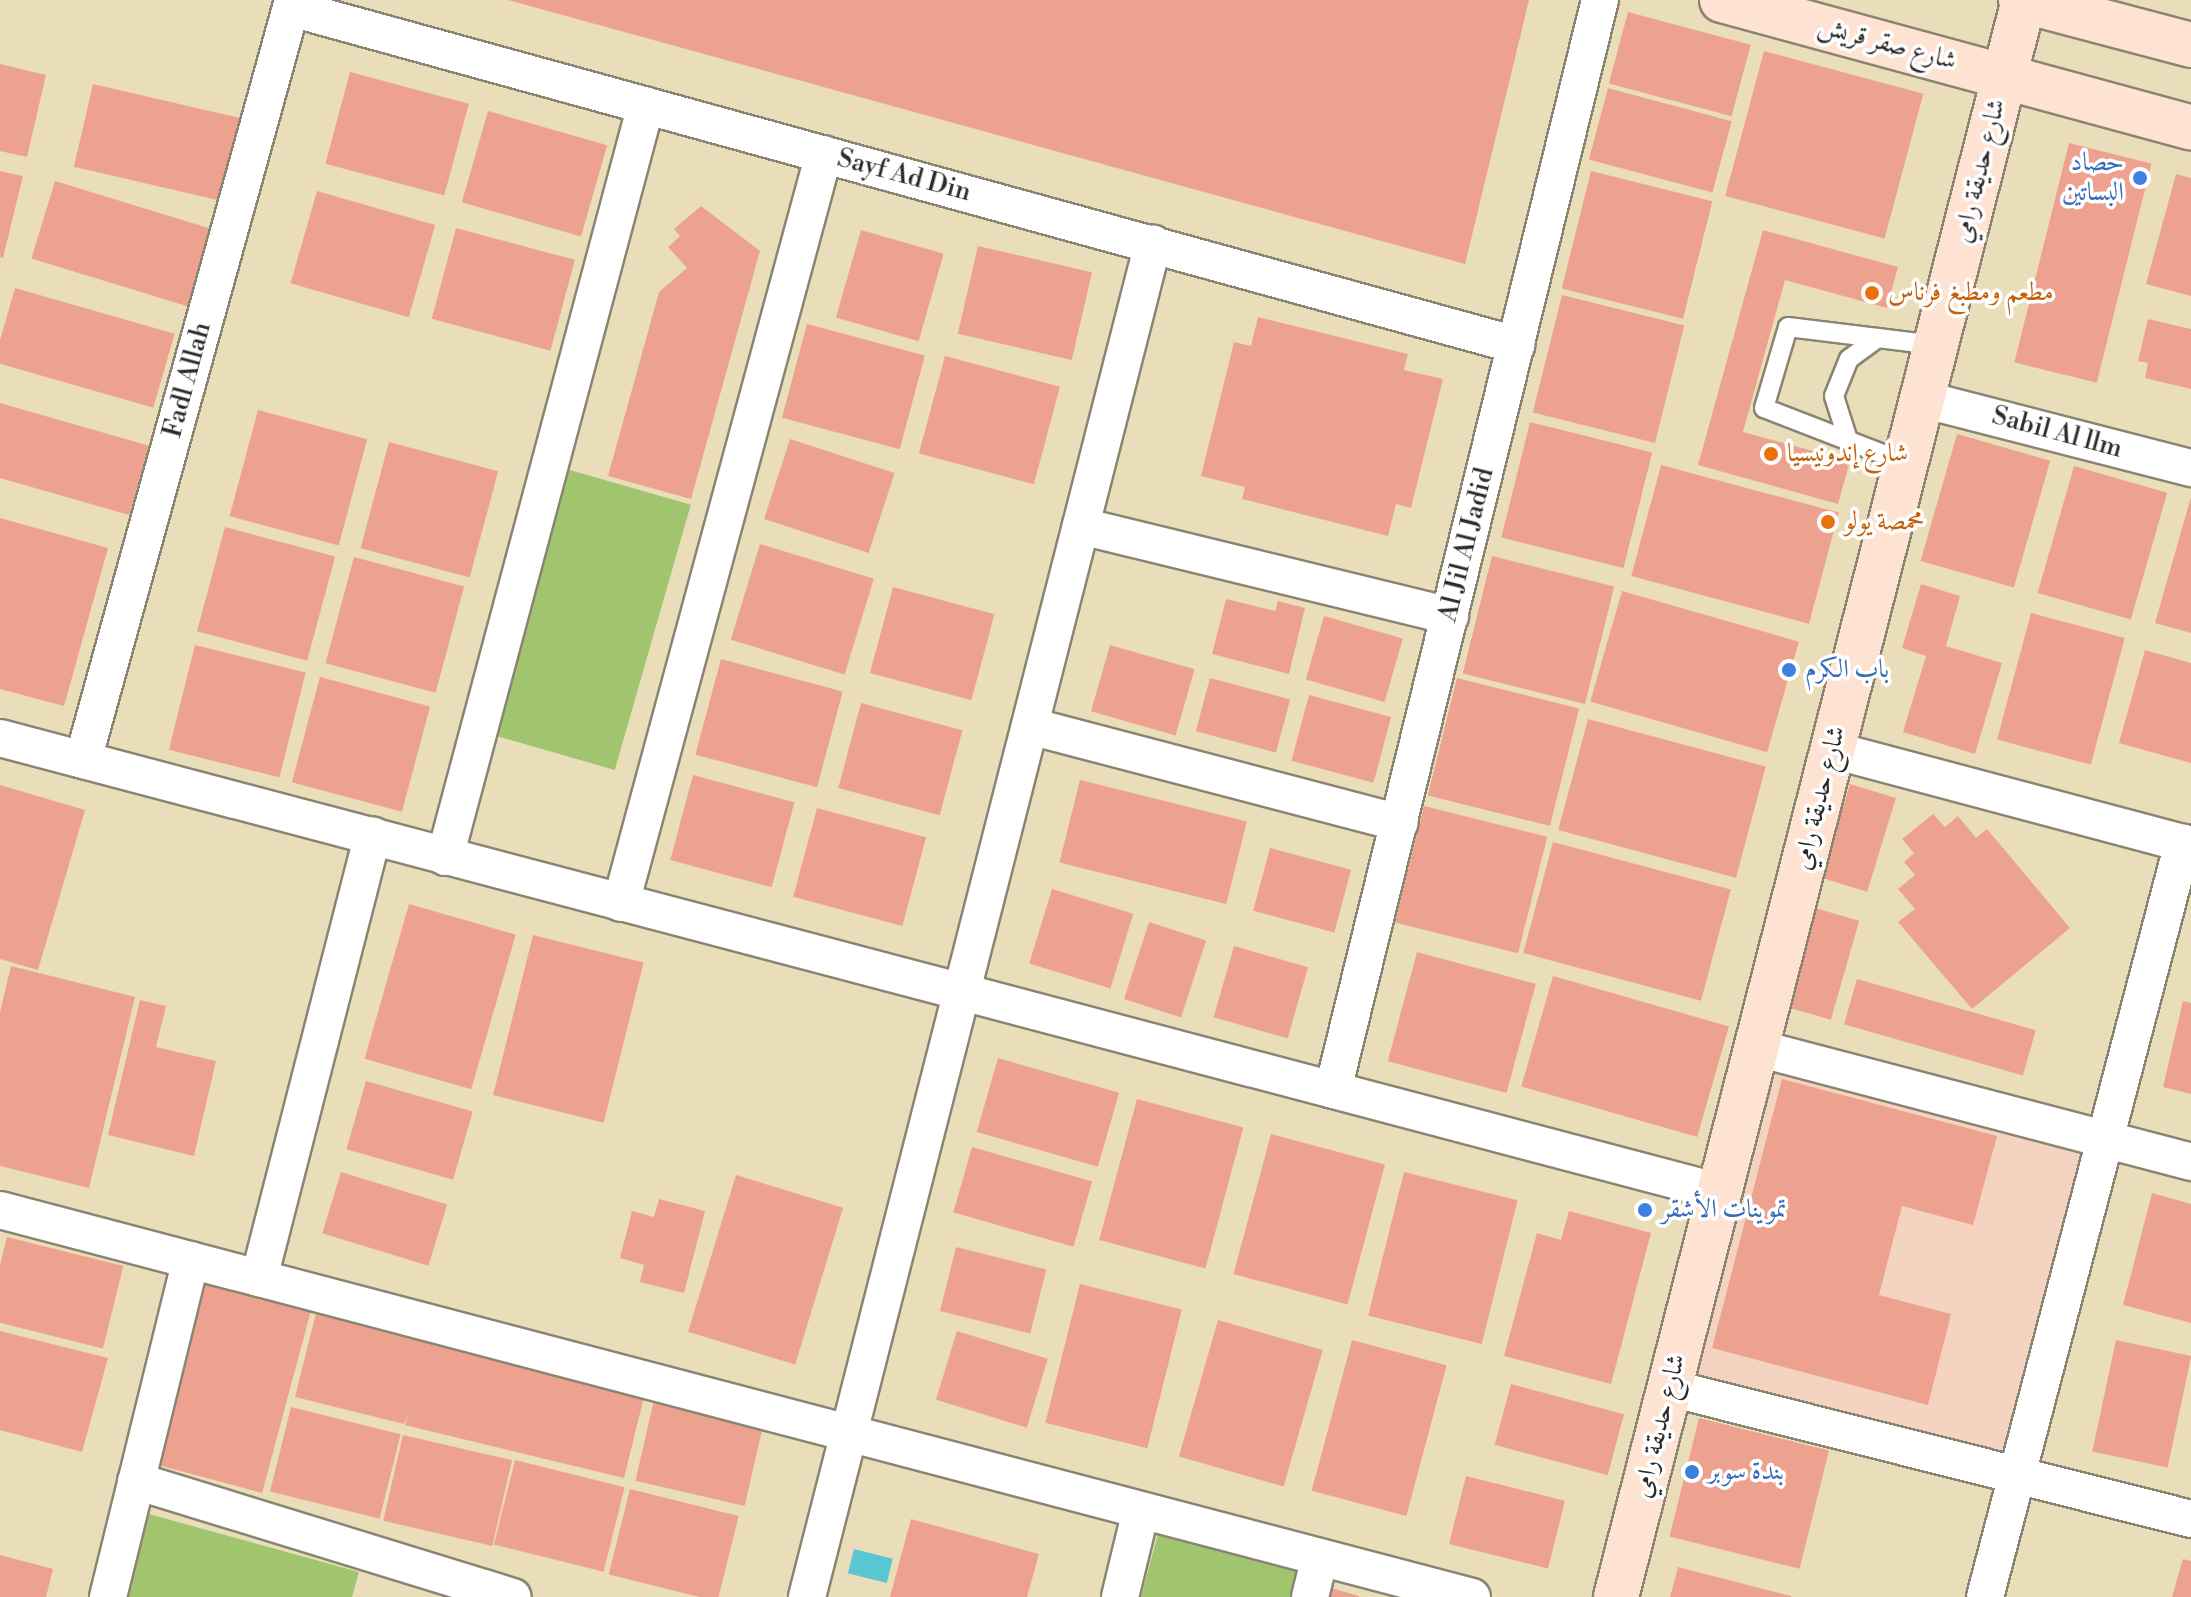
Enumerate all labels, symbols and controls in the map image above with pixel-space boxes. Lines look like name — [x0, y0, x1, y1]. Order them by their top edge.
street label: شارع صقر قريش — [1814, 11, 1960, 77]
street label: شارع حديقة رامي — [1947, 96, 2013, 246]
street label: Sayf Ad Din — [834, 143, 974, 209]
place label: حصاد البساتين — [2062, 147, 2124, 208]
marker: حصاد البساتين — [2131, 169, 2149, 187]
place label: مطعم ومطبغ فرناس — [1888, 277, 2054, 309]
marker: مطعم ومطبغ فرناس — [1863, 284, 1881, 302]
street label: Fadl Allah — [158, 319, 218, 441]
street label: Sabil Al llm — [1988, 401, 2126, 465]
place label: شارع إندونيسيا — [1787, 438, 1908, 470]
marker: شارع إندونيسيا — [1762, 445, 1780, 463]
street label: Al Jil Al Jadid — [1433, 465, 1501, 625]
place label: محمصة يولو — [1844, 506, 1924, 538]
marker: محمصة يولو — [1819, 513, 1837, 531]
place label: باب الكرم — [1805, 654, 1889, 686]
marker: باب الكرم — [1780, 661, 1798, 679]
street label: شارع حديقة رامي — [1787, 723, 1853, 873]
place label: تموينات الأشقر — [1661, 1194, 1787, 1226]
marker: تموينات الأشقر — [1636, 1201, 1654, 1219]
street label: شارع حديقة رامي — [1627, 1351, 1693, 1501]
place label: بندة سوبر — [1708, 1456, 1784, 1488]
marker: بندة سوبر — [1683, 1463, 1701, 1481]

